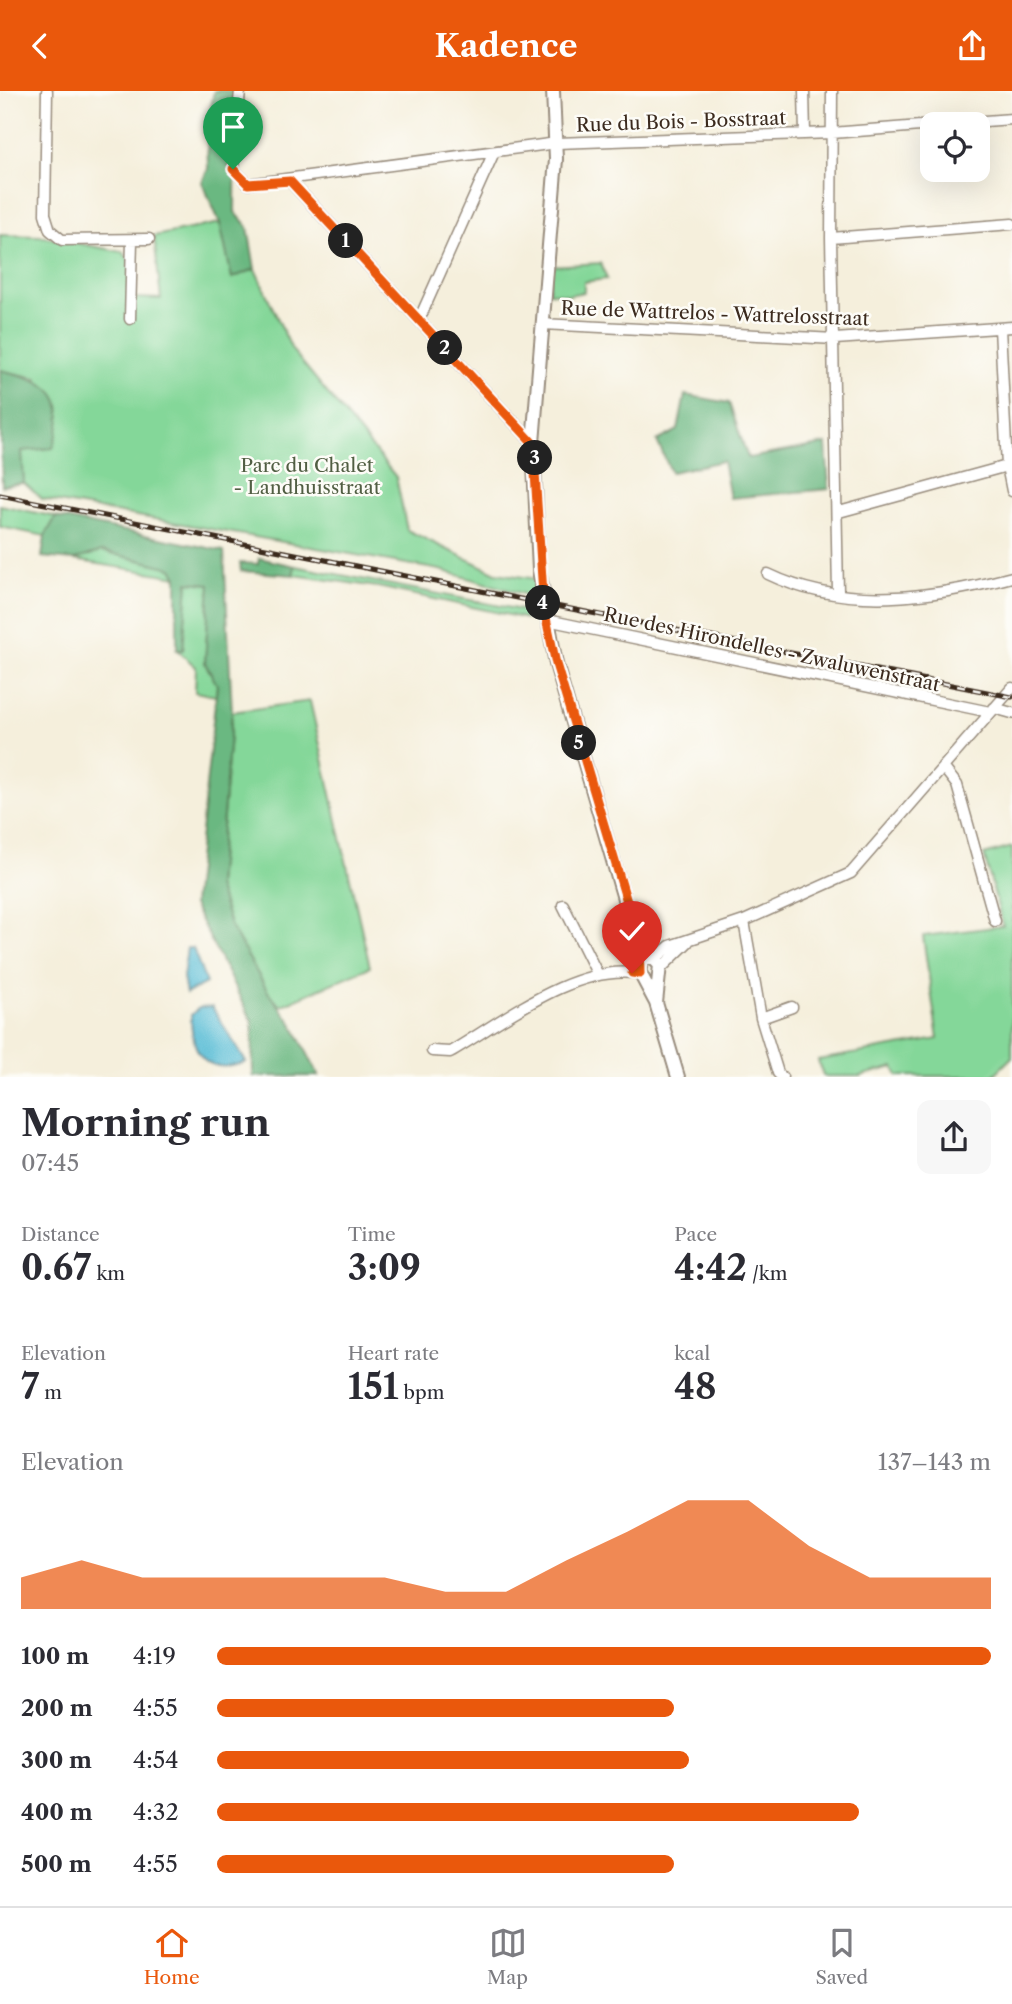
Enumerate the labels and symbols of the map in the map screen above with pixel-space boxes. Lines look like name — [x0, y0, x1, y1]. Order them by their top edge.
pin — [203, 97, 263, 169]
street label: Rue du Bois - Bosstraat — [576, 106, 787, 137]
pin: 1 — [328, 223, 364, 259]
street label: Rue de Wattrelos - Wattrelosstraat — [560, 297, 870, 330]
pin: 2 — [428, 331, 462, 365]
pin: 3 — [518, 441, 552, 475]
park label: Parc du Chalet - Landhuisstraat — [234, 454, 381, 499]
pin: 4 — [526, 585, 560, 621]
street label: Rue des Hirondelles - Zwaluwenstraat — [602, 603, 942, 696]
pin: 5 — [562, 725, 596, 761]
pin — [602, 901, 662, 973]

